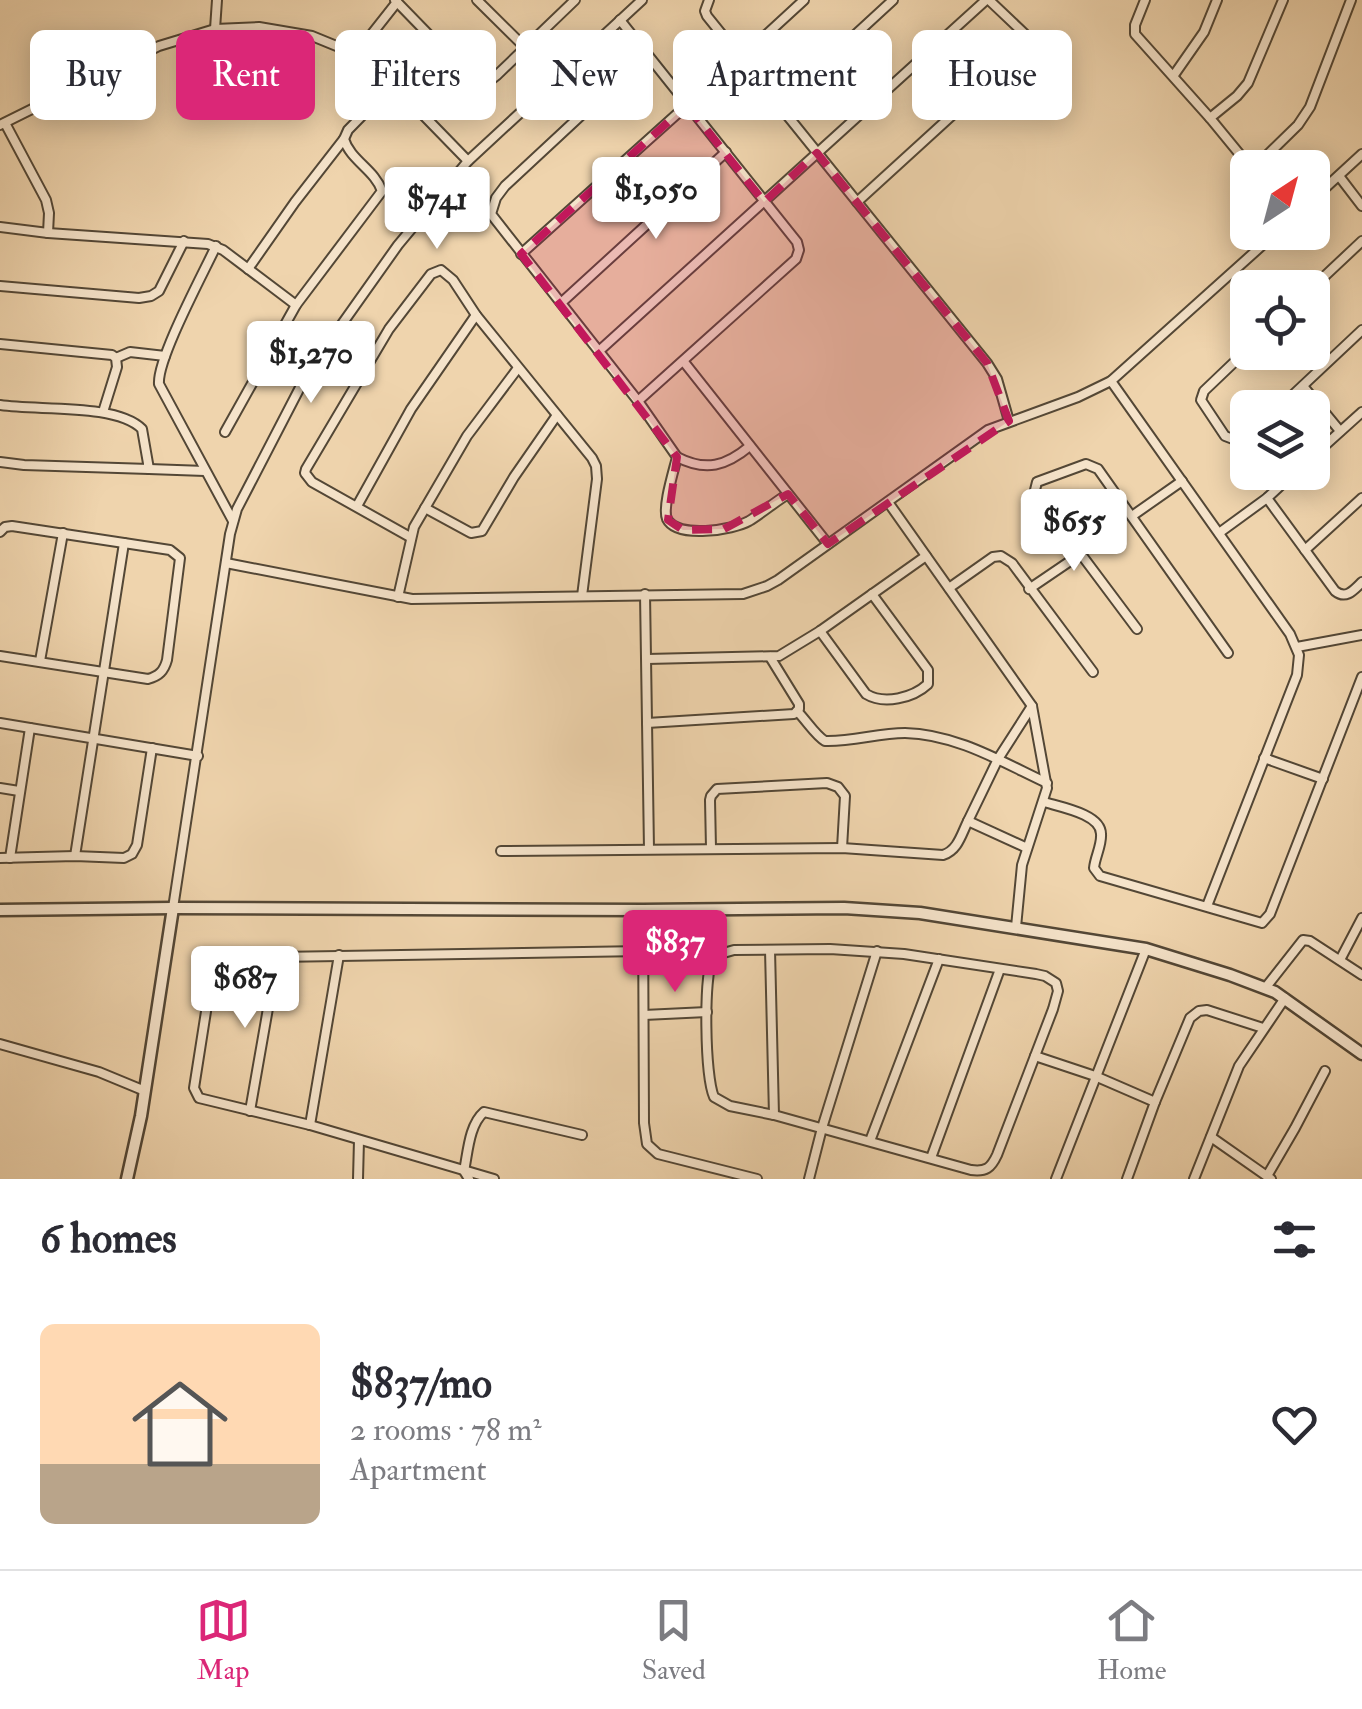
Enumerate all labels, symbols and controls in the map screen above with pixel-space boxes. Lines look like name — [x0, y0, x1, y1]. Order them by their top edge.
chip: Buy — [30, 30, 156, 120]
chip: Rent — [176, 30, 315, 120]
chip: Filters — [335, 30, 496, 120]
chip: New — [516, 30, 653, 120]
chip: Apartment — [673, 30, 892, 120]
chip: House — [912, 30, 1072, 120]
north arrow — [1230, 150, 1330, 250]
map controls — [1230, 150, 1330, 490]
pin: $1,050 — [575, 157, 737, 242]
pin: $741 — [378, 167, 496, 252]
text: $1,050 — [614, 169, 698, 209]
text: $741 — [407, 179, 467, 219]
button: locate — [1230, 270, 1330, 370]
pin: $1,270 — [230, 321, 392, 406]
text: $1,270 — [269, 333, 353, 373]
button: layers — [1230, 390, 1330, 490]
pin: $655 — [1015, 489, 1133, 574]
text: $655 — [1043, 501, 1105, 541]
pin: $837 — [616, 910, 734, 995]
text: $837 — [645, 922, 705, 962]
pin: $687 — [186, 946, 304, 1031]
text: $687 — [213, 958, 277, 998]
icon: filters — [1267, 1212, 1322, 1267]
text: 6 homes — [40, 1213, 177, 1265]
text: $837/mo — [350, 1358, 492, 1410]
icon: home — [120, 1364, 240, 1484]
icon: heart — [1267, 1397, 1322, 1452]
text: 2 rooms · 78 m² — [350, 1410, 541, 1450]
text: Apartment — [350, 1450, 487, 1490]
tab: Map — [196, 1593, 251, 1688]
tab: Saved — [642, 1593, 706, 1688]
tab: Home — [1097, 1593, 1166, 1688]

